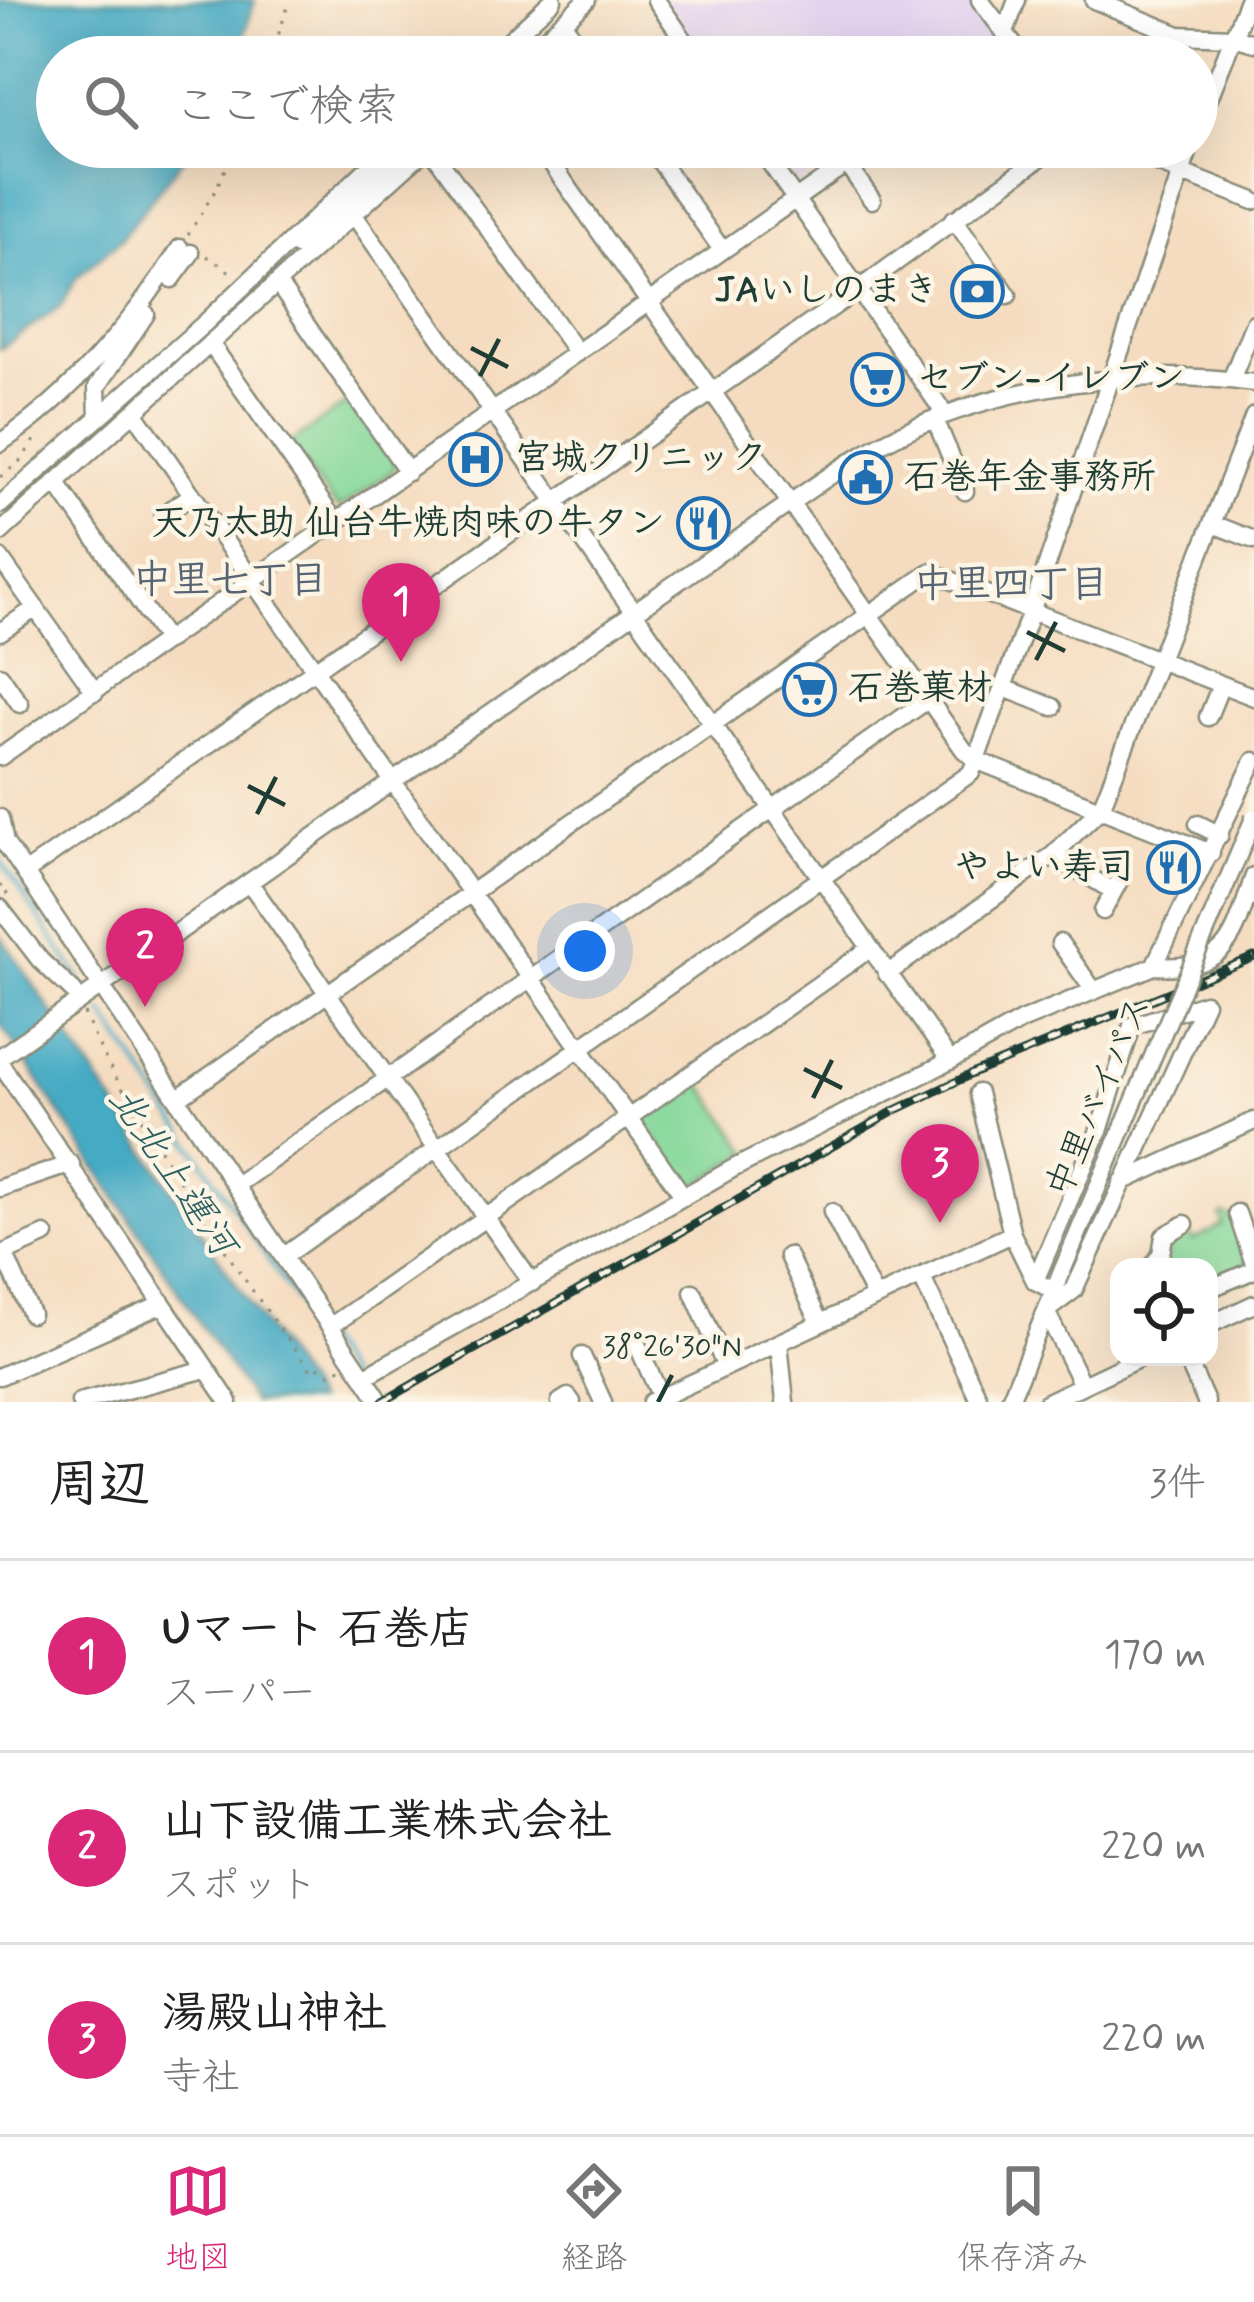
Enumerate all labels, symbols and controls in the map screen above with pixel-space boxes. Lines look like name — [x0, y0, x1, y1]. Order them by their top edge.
search box — [36, 36, 1218, 168]
icon: search — [78, 69, 144, 135]
text: ここで検索 — [174, 78, 399, 137]
bank icon: JAいしのまき — [950, 263, 1006, 319]
place label: JAいしのまき — [715, 268, 939, 315]
supermarket icon: セブン-イレブン — [850, 351, 906, 407]
place label: セブン-イレブン — [917, 356, 1185, 403]
hospital icon: 宮城クリニック — [448, 431, 504, 487]
place label: 宮城クリニック — [515, 436, 767, 483]
public building icon: 石巻年金事務所 — [837, 450, 893, 506]
place label: 石巻年金事務所 — [904, 455, 1156, 502]
restaurant icon: 天乃太助 仙台牛焼肉味の牛タン — [676, 496, 732, 552]
place label: 天乃太助 仙台牛焼肉味の牛タン — [151, 501, 665, 548]
district label: 中里七丁目 — [132, 556, 328, 607]
district label: 中里四丁目 — [913, 560, 1109, 611]
pin: 1 — [362, 563, 440, 662]
supermarket icon: 石巻菓材 — [781, 661, 837, 717]
place label: 石巻菓材 — [848, 666, 992, 713]
restaurant icon: やよい寿司 — [1145, 840, 1201, 896]
place label: やよい寿司 — [954, 845, 1134, 892]
pin: 2 — [106, 908, 184, 1007]
your location — [555, 921, 615, 981]
street label: 中里バイパス — [1036, 989, 1164, 1205]
water label: 北北上運河 — [95, 1077, 249, 1271]
pin: 3 — [901, 1124, 979, 1223]
map controls — [1110, 1258, 1218, 1366]
button: locate — [1110, 1258, 1218, 1366]
text: 38°26'30"N — [602, 1328, 742, 1367]
text: 周辺 — [48, 1453, 150, 1519]
text: 3件 — [1149, 1459, 1206, 1510]
text: Uマート 石巻店 — [162, 1601, 473, 1660]
text: 1 — [78, 1630, 96, 1681]
text: 170 m — [1104, 1630, 1206, 1681]
text: スーパー — [162, 1669, 316, 1720]
text: 山下設備工業株式会社 — [162, 1793, 612, 1852]
text: 2 — [77, 1822, 97, 1873]
text: 220 m — [1101, 1822, 1206, 1873]
text: スポット — [162, 1861, 318, 1912]
text: 湯殿山神社 — [162, 1985, 387, 2044]
text: 3 — [78, 2014, 96, 2065]
text: 220 m — [1101, 2014, 1206, 2065]
text: 寺社 — [162, 2053, 240, 2104]
tab: 地図 — [165, 2158, 231, 2281]
tab: 経路 — [561, 2158, 627, 2281]
tab: 保存済み — [957, 2158, 1089, 2281]

